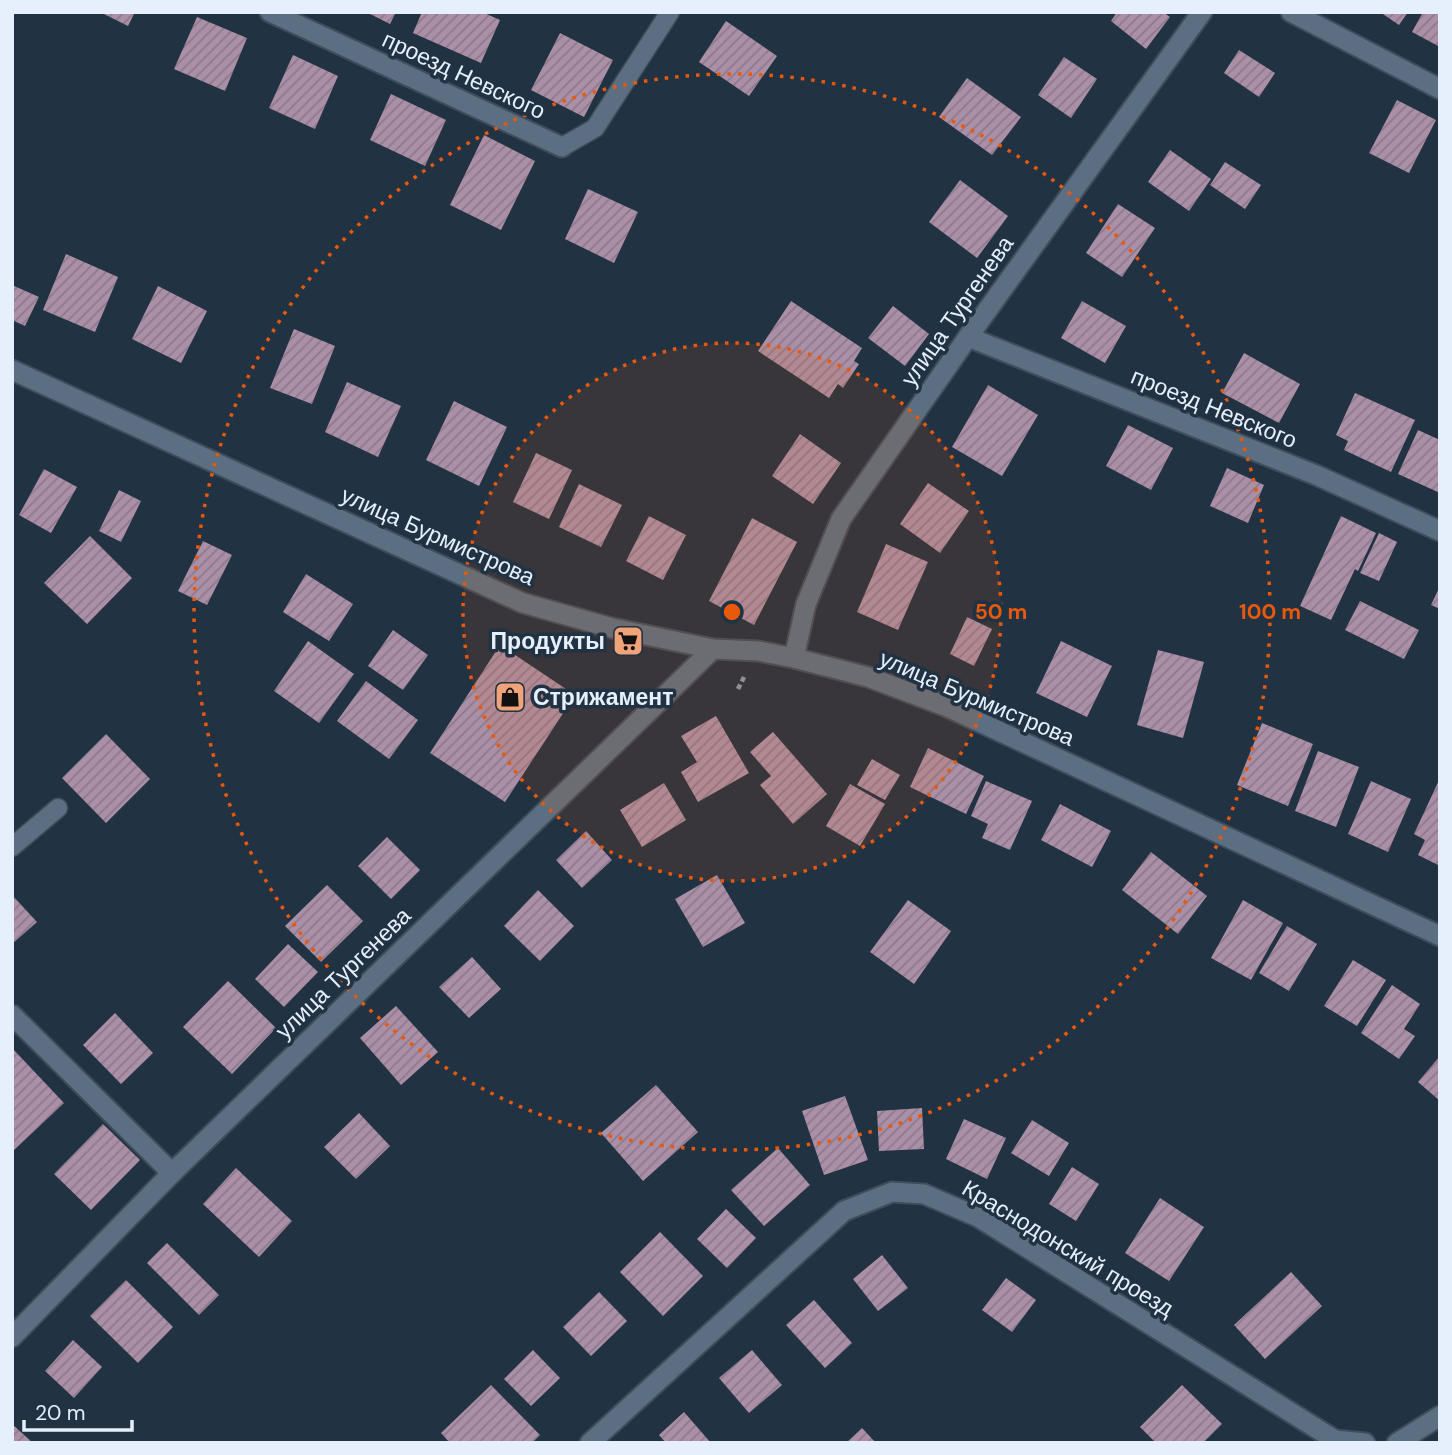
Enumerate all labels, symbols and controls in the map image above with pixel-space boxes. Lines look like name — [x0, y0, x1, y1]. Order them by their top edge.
street label: проезд Невского — [378, 24, 550, 126]
street label: улица Тургенева — [894, 230, 1020, 392]
street label: проезд Невского — [1127, 361, 1301, 455]
street label: улица Бурмистрова — [336, 480, 540, 592]
text: 50 m — [975, 598, 1027, 626]
text: 100 m — [1239, 598, 1301, 626]
centre of rings — [720, 600, 744, 624]
supermarket icon: Продукты — [611, 624, 645, 658]
place label: Продукты — [491, 626, 605, 656]
street label: улица Бурмистрова — [875, 643, 1079, 753]
shop icon: Стрижамент — [493, 680, 527, 714]
place label: Стрижамент — [533, 682, 673, 712]
street label: улица Тургенева — [269, 901, 417, 1045]
street label: Краснодонский проезд — [957, 1173, 1180, 1323]
scale bar — [24, 1388, 133, 1432]
text: 20 m — [35, 1399, 86, 1427]

